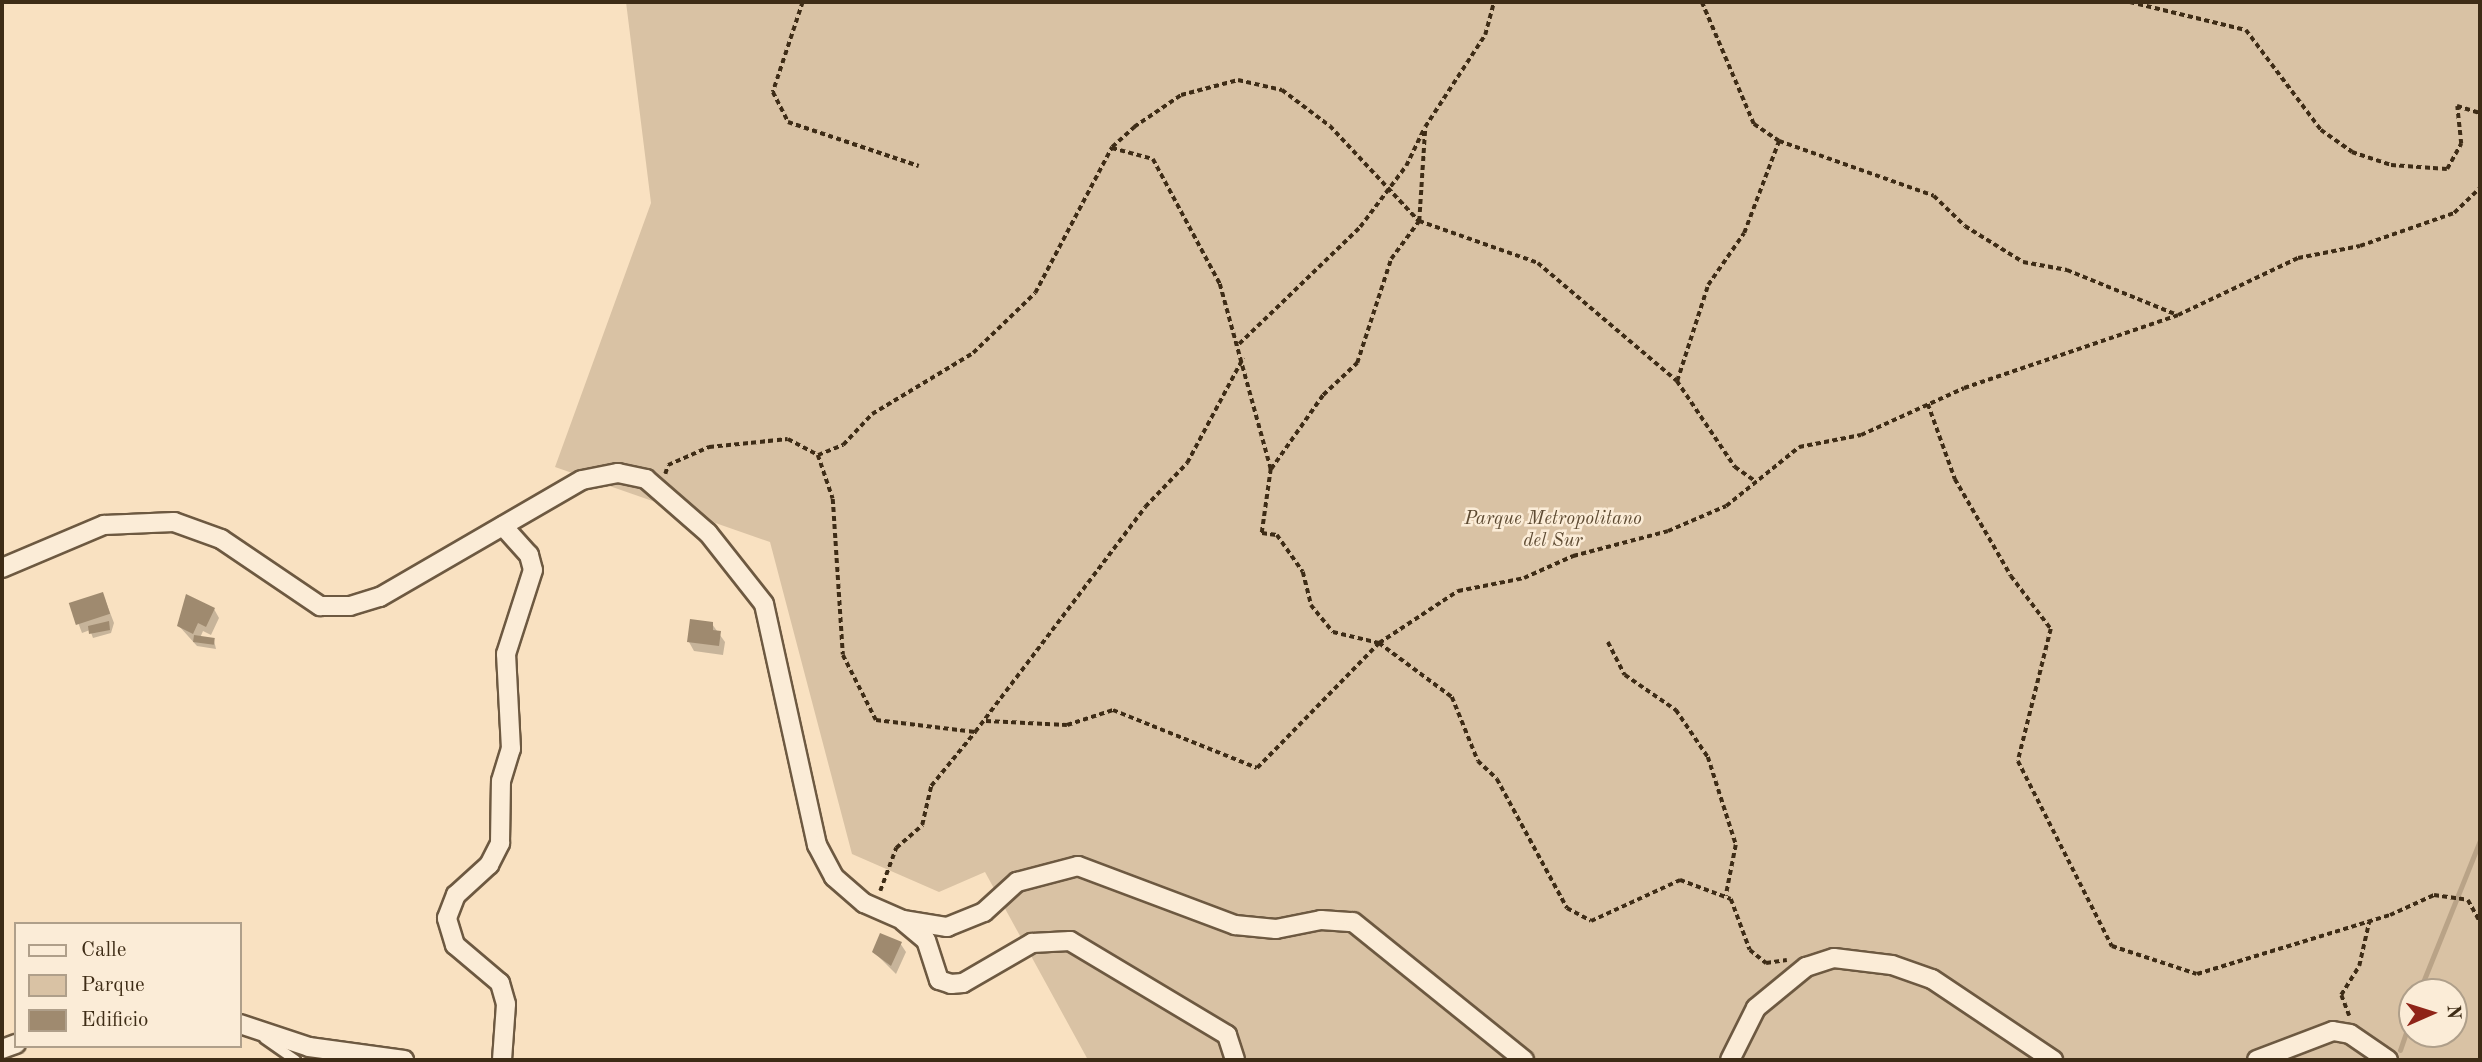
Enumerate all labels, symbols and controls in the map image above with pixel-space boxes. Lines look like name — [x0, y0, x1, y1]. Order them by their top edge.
park label: Parque Metropolitano del Sur — [1464, 509, 1642, 553]
legend — [14, 922, 242, 1048]
text: Calle — [81, 940, 126, 961]
text: Parque — [81, 975, 145, 996]
north arrow — [2398, 978, 2468, 1048]
text: N — [2443, 1004, 2462, 1020]
text: Edificio — [81, 1010, 149, 1031]

